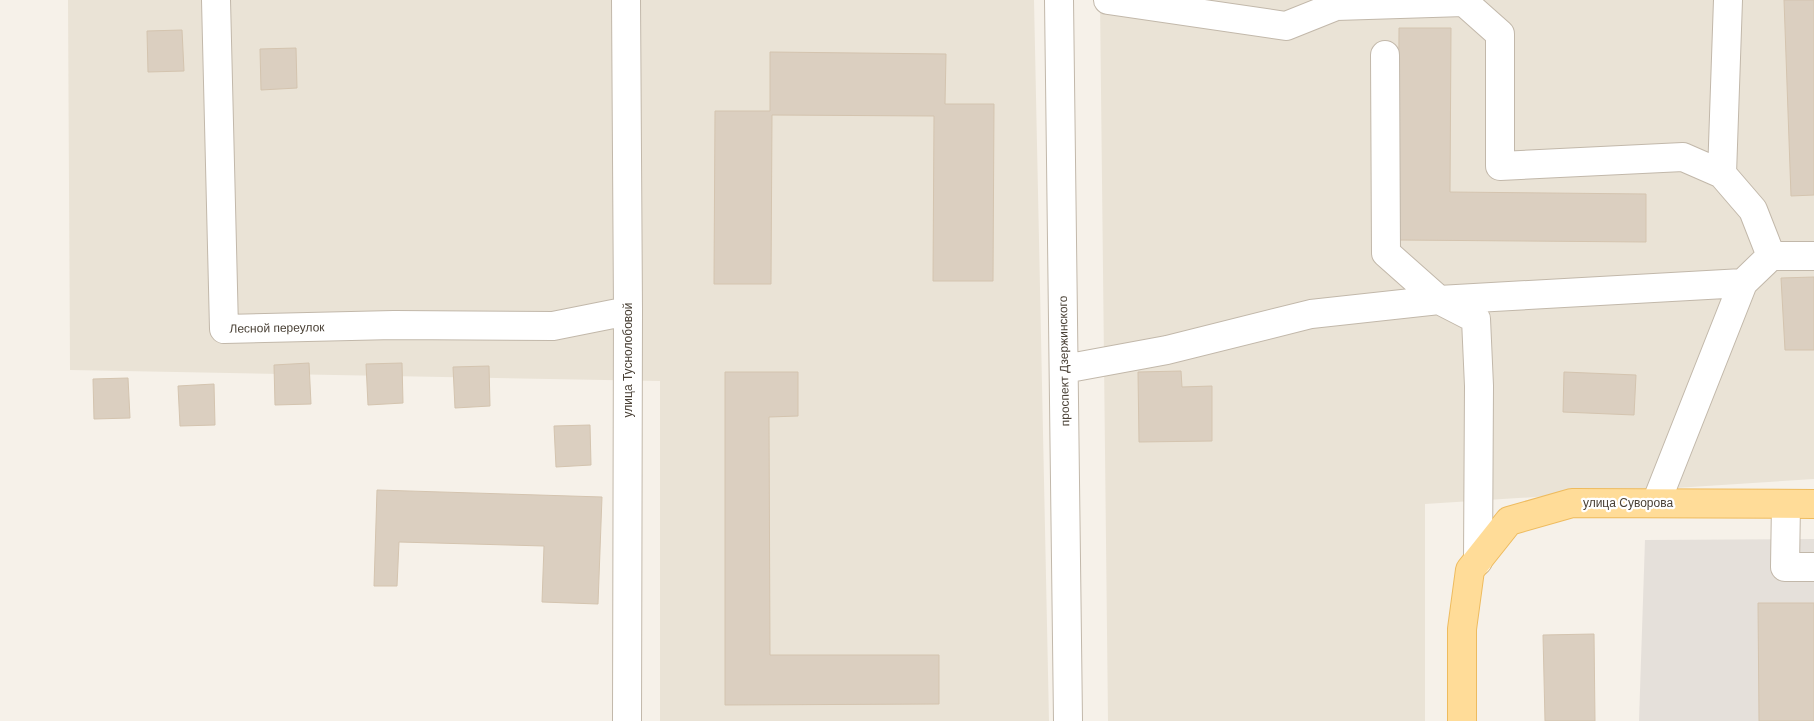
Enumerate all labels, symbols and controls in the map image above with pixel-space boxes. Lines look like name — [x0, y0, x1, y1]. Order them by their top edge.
street label: проспект Дзержинского — [1056, 295, 1072, 426]
street label: улица Туснолобовой — [621, 303, 635, 417]
street label: Лесной переулок — [229, 320, 325, 336]
street label: улица Суворова — [1583, 496, 1673, 510]

